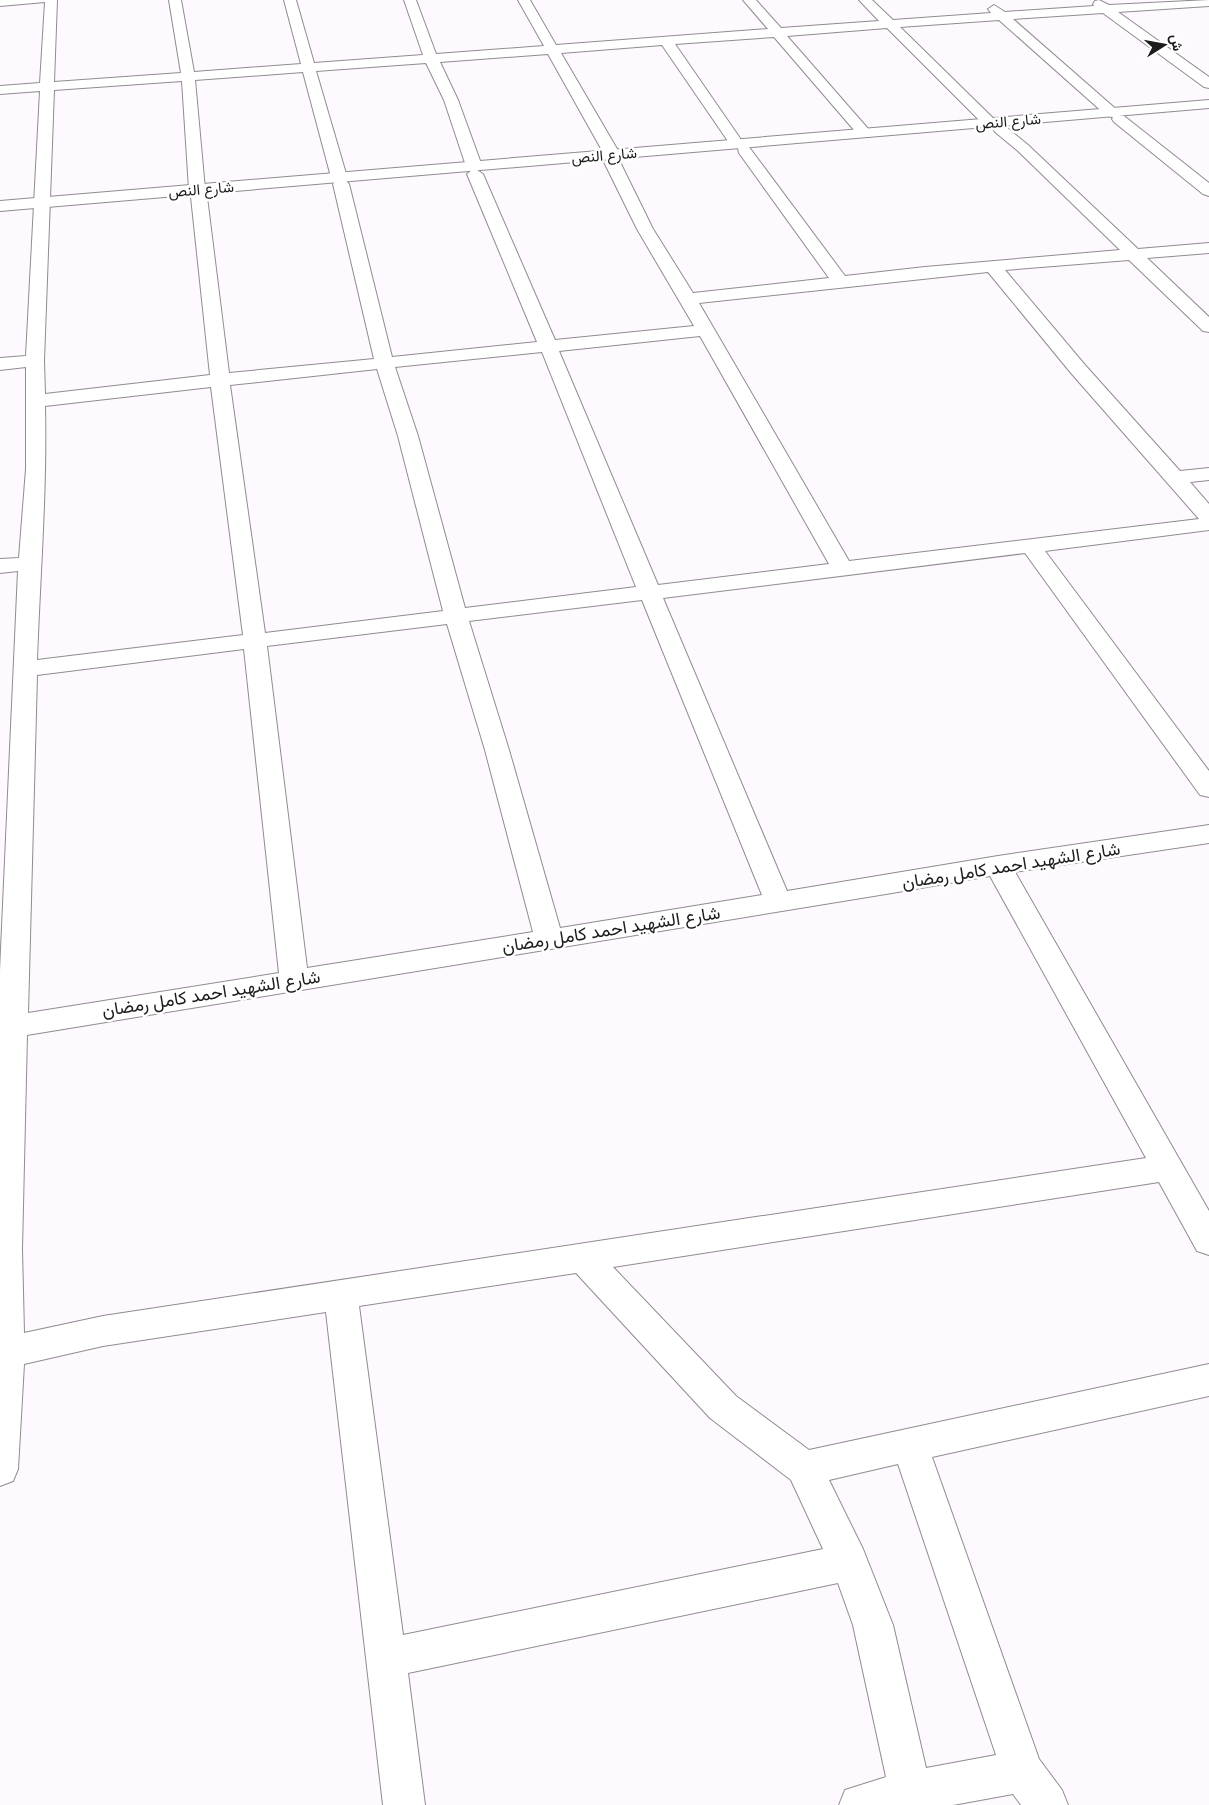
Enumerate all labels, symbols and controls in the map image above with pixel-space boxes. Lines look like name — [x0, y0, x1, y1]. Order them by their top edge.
north arrow — [1139, 20, 1189, 70]
text: ش — [1166, 33, 1186, 53]
street label: شارع النص — [975, 110, 1042, 135]
street label: شارع النص — [571, 144, 638, 169]
street label: شارع النص — [168, 178, 235, 203]
street label: شارع الشهيد احمد كامل رمضان — [900, 837, 1122, 895]
street label: شارع الشهيد احمد كامل رمضان — [500, 901, 722, 959]
street label: شارع الشهيد احمد كامل رمضان — [100, 965, 322, 1023]

